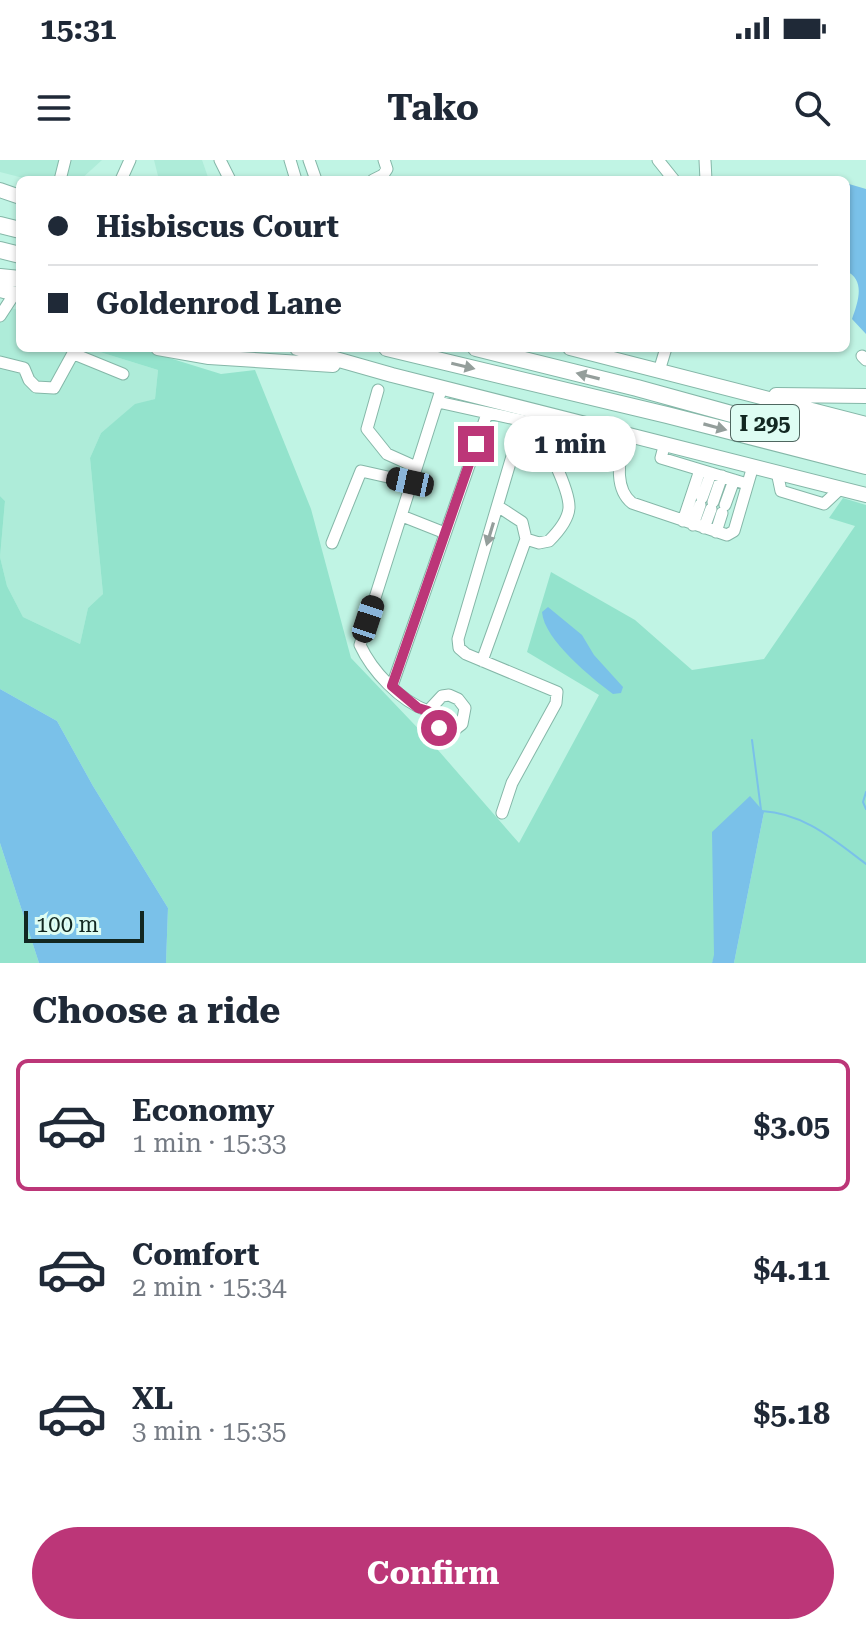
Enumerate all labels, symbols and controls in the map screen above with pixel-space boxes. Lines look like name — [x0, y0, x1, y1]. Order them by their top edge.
text: 15:31 — [40, 11, 117, 46]
icon: menu — [32, 86, 76, 130]
icon: search — [790, 86, 834, 130]
text: Tako — [387, 87, 479, 129]
text: Hisbiscus Court — [96, 209, 339, 244]
text: Goldenrod Lane — [96, 286, 342, 321]
one-way arrow — [450, 360, 475, 373]
one-way arrow — [576, 369, 601, 382]
road number: I 295 — [731, 405, 799, 441]
callout: 1 min — [504, 416, 636, 472]
one-way arrow — [703, 422, 728, 434]
route end — [458, 426, 494, 462]
text: 1 min — [534, 429, 606, 459]
car — [384, 465, 436, 499]
one-way arrow — [483, 522, 496, 546]
car — [349, 592, 387, 646]
route start — [421, 710, 457, 746]
scale bar — [24, 907, 144, 943]
text: 100 m — [36, 912, 99, 937]
text: Choose a ride — [32, 990, 280, 1032]
icon: car — [36, 1089, 108, 1161]
text: Economy — [132, 1093, 274, 1128]
text: $3.05 — [753, 1108, 830, 1143]
text: 1 min · 15:33 — [132, 1128, 287, 1158]
icon: car — [36, 1233, 108, 1305]
text: Comfort — [132, 1237, 259, 1272]
text: $4.11 — [753, 1252, 830, 1287]
text: 2 min · 15:34 — [132, 1272, 287, 1302]
icon: car — [36, 1377, 108, 1449]
text: XL — [132, 1381, 173, 1416]
text: $5.18 — [753, 1396, 830, 1431]
text: 3 min · 15:35 — [132, 1416, 287, 1446]
button: Confirm — [32, 1527, 834, 1619]

